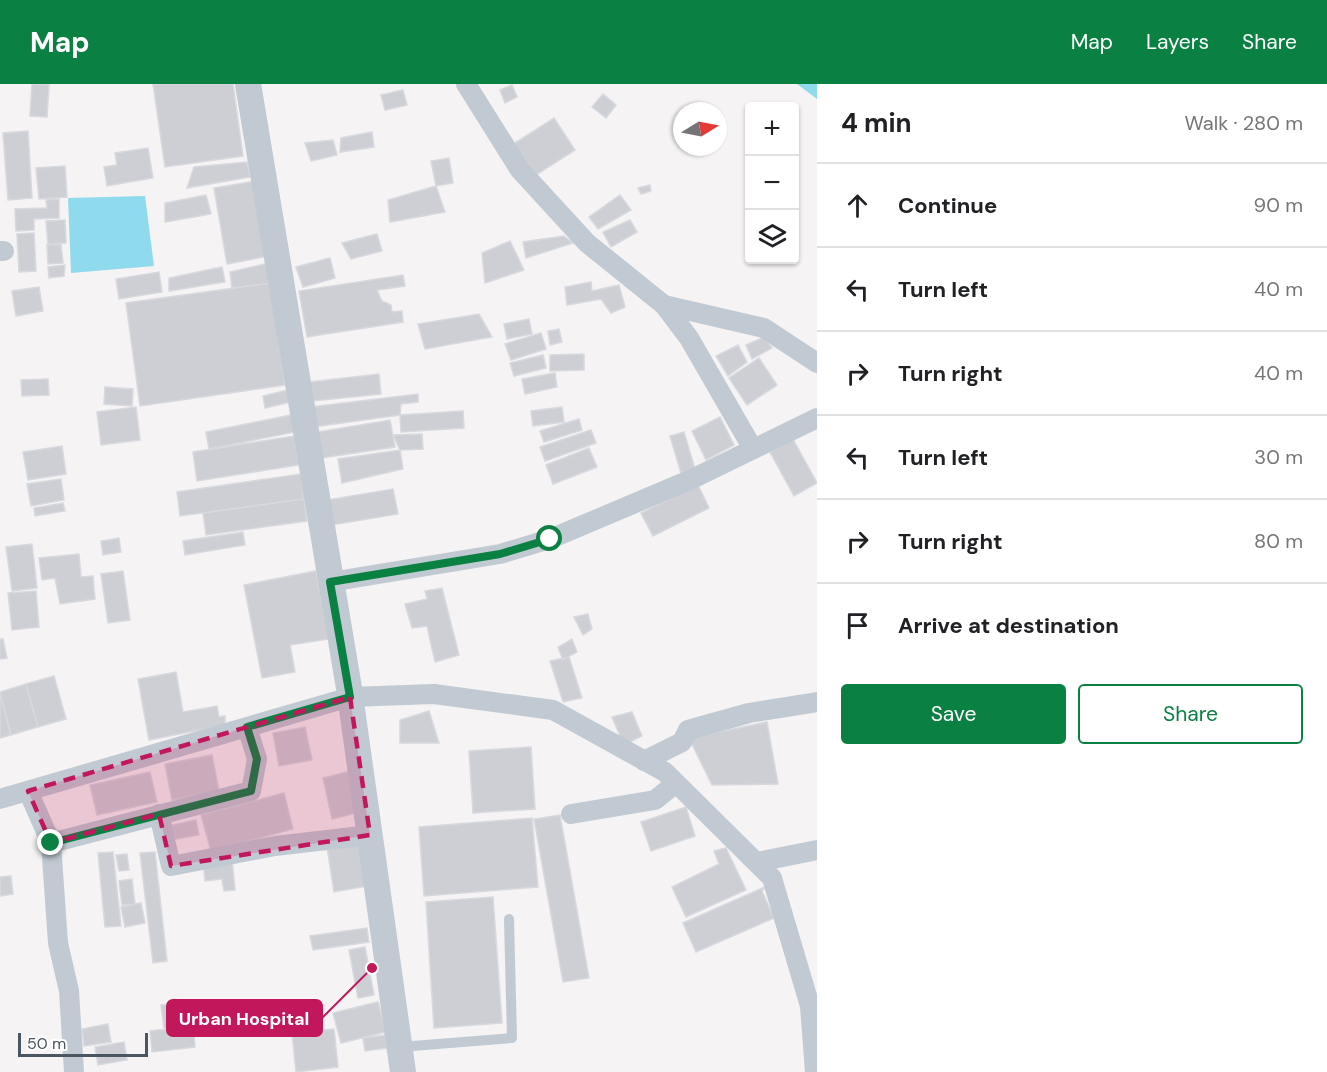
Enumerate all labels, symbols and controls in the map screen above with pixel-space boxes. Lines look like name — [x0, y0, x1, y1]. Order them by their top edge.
text: Map — [30, 24, 90, 61]
text: Map — [1071, 28, 1113, 56]
text: Layers — [1146, 28, 1209, 56]
text: Share — [1242, 28, 1297, 56]
north arrow — [673, 102, 727, 156]
map controls — [745, 102, 799, 264]
button: + — [745, 102, 799, 156]
text: 4 min — [841, 106, 912, 140]
text: Walk · 280 m — [1184, 110, 1303, 136]
button: − — [745, 156, 799, 210]
icon: ahead — [841, 189, 874, 222]
text: Continue — [898, 191, 997, 220]
text: 90 m — [1254, 192, 1303, 218]
button: layers — [745, 210, 799, 264]
icon: left — [841, 273, 874, 306]
text: Turn left — [898, 275, 988, 304]
text: 40 m — [1254, 276, 1303, 302]
icon: right — [841, 357, 874, 390]
text: Turn right — [898, 359, 1003, 388]
text: 40 m — [1254, 360, 1303, 386]
icon: left — [841, 441, 874, 474]
text: Turn left — [898, 443, 988, 472]
text: 30 m — [1254, 444, 1303, 470]
route start — [536, 525, 562, 551]
icon: right — [841, 525, 874, 558]
text: Turn right — [898, 527, 1003, 556]
text: 80 m — [1254, 528, 1303, 554]
icon: arrive — [841, 609, 874, 642]
text: Arrive at destination — [898, 611, 1119, 640]
button: Save — [841, 684, 1066, 744]
button: Share — [1078, 684, 1303, 744]
route end — [37, 829, 63, 855]
callout: Urban Hospital — [167, 1000, 322, 1036]
text: Urban Hospital — [179, 1007, 309, 1031]
scale bar — [18, 1030, 148, 1058]
text: 50 m — [27, 1033, 66, 1054]

